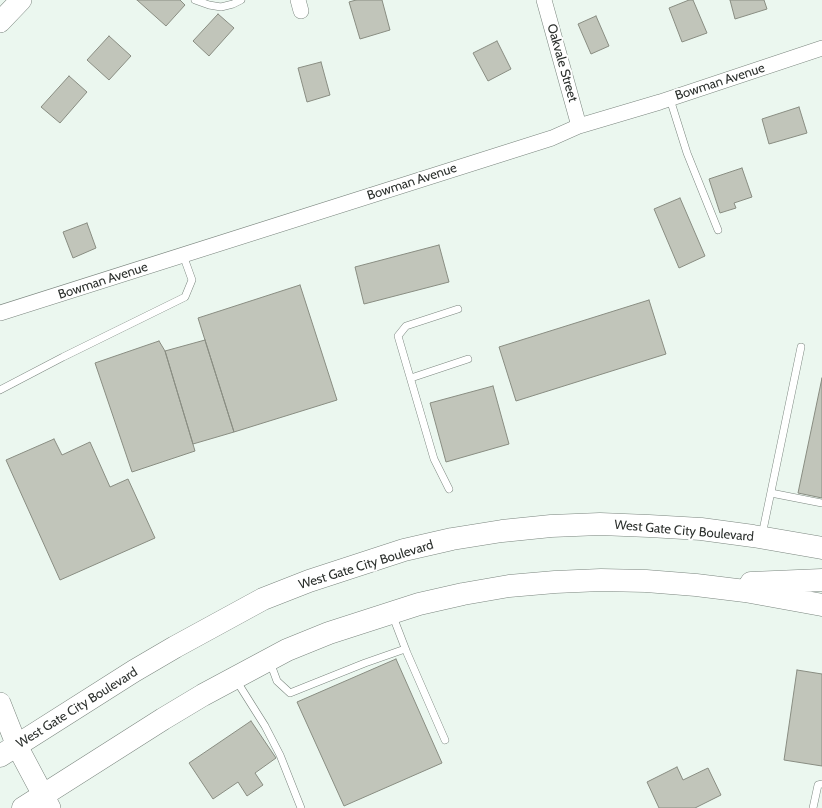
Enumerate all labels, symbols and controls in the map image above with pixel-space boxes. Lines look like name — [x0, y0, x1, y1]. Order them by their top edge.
street label: Oakvale Street — [543, 22, 581, 104]
street label: Bowman Avenue — [673, 60, 767, 104]
street label: Bowman Avenue — [365, 160, 459, 204]
street label: Bowman Avenue — [56, 259, 150, 303]
street label: West Gate City Boulevard — [614, 517, 754, 545]
street label: West Gate City Boulevard — [297, 537, 435, 593]
street label: West Gate City Boulevard — [14, 664, 140, 752]

